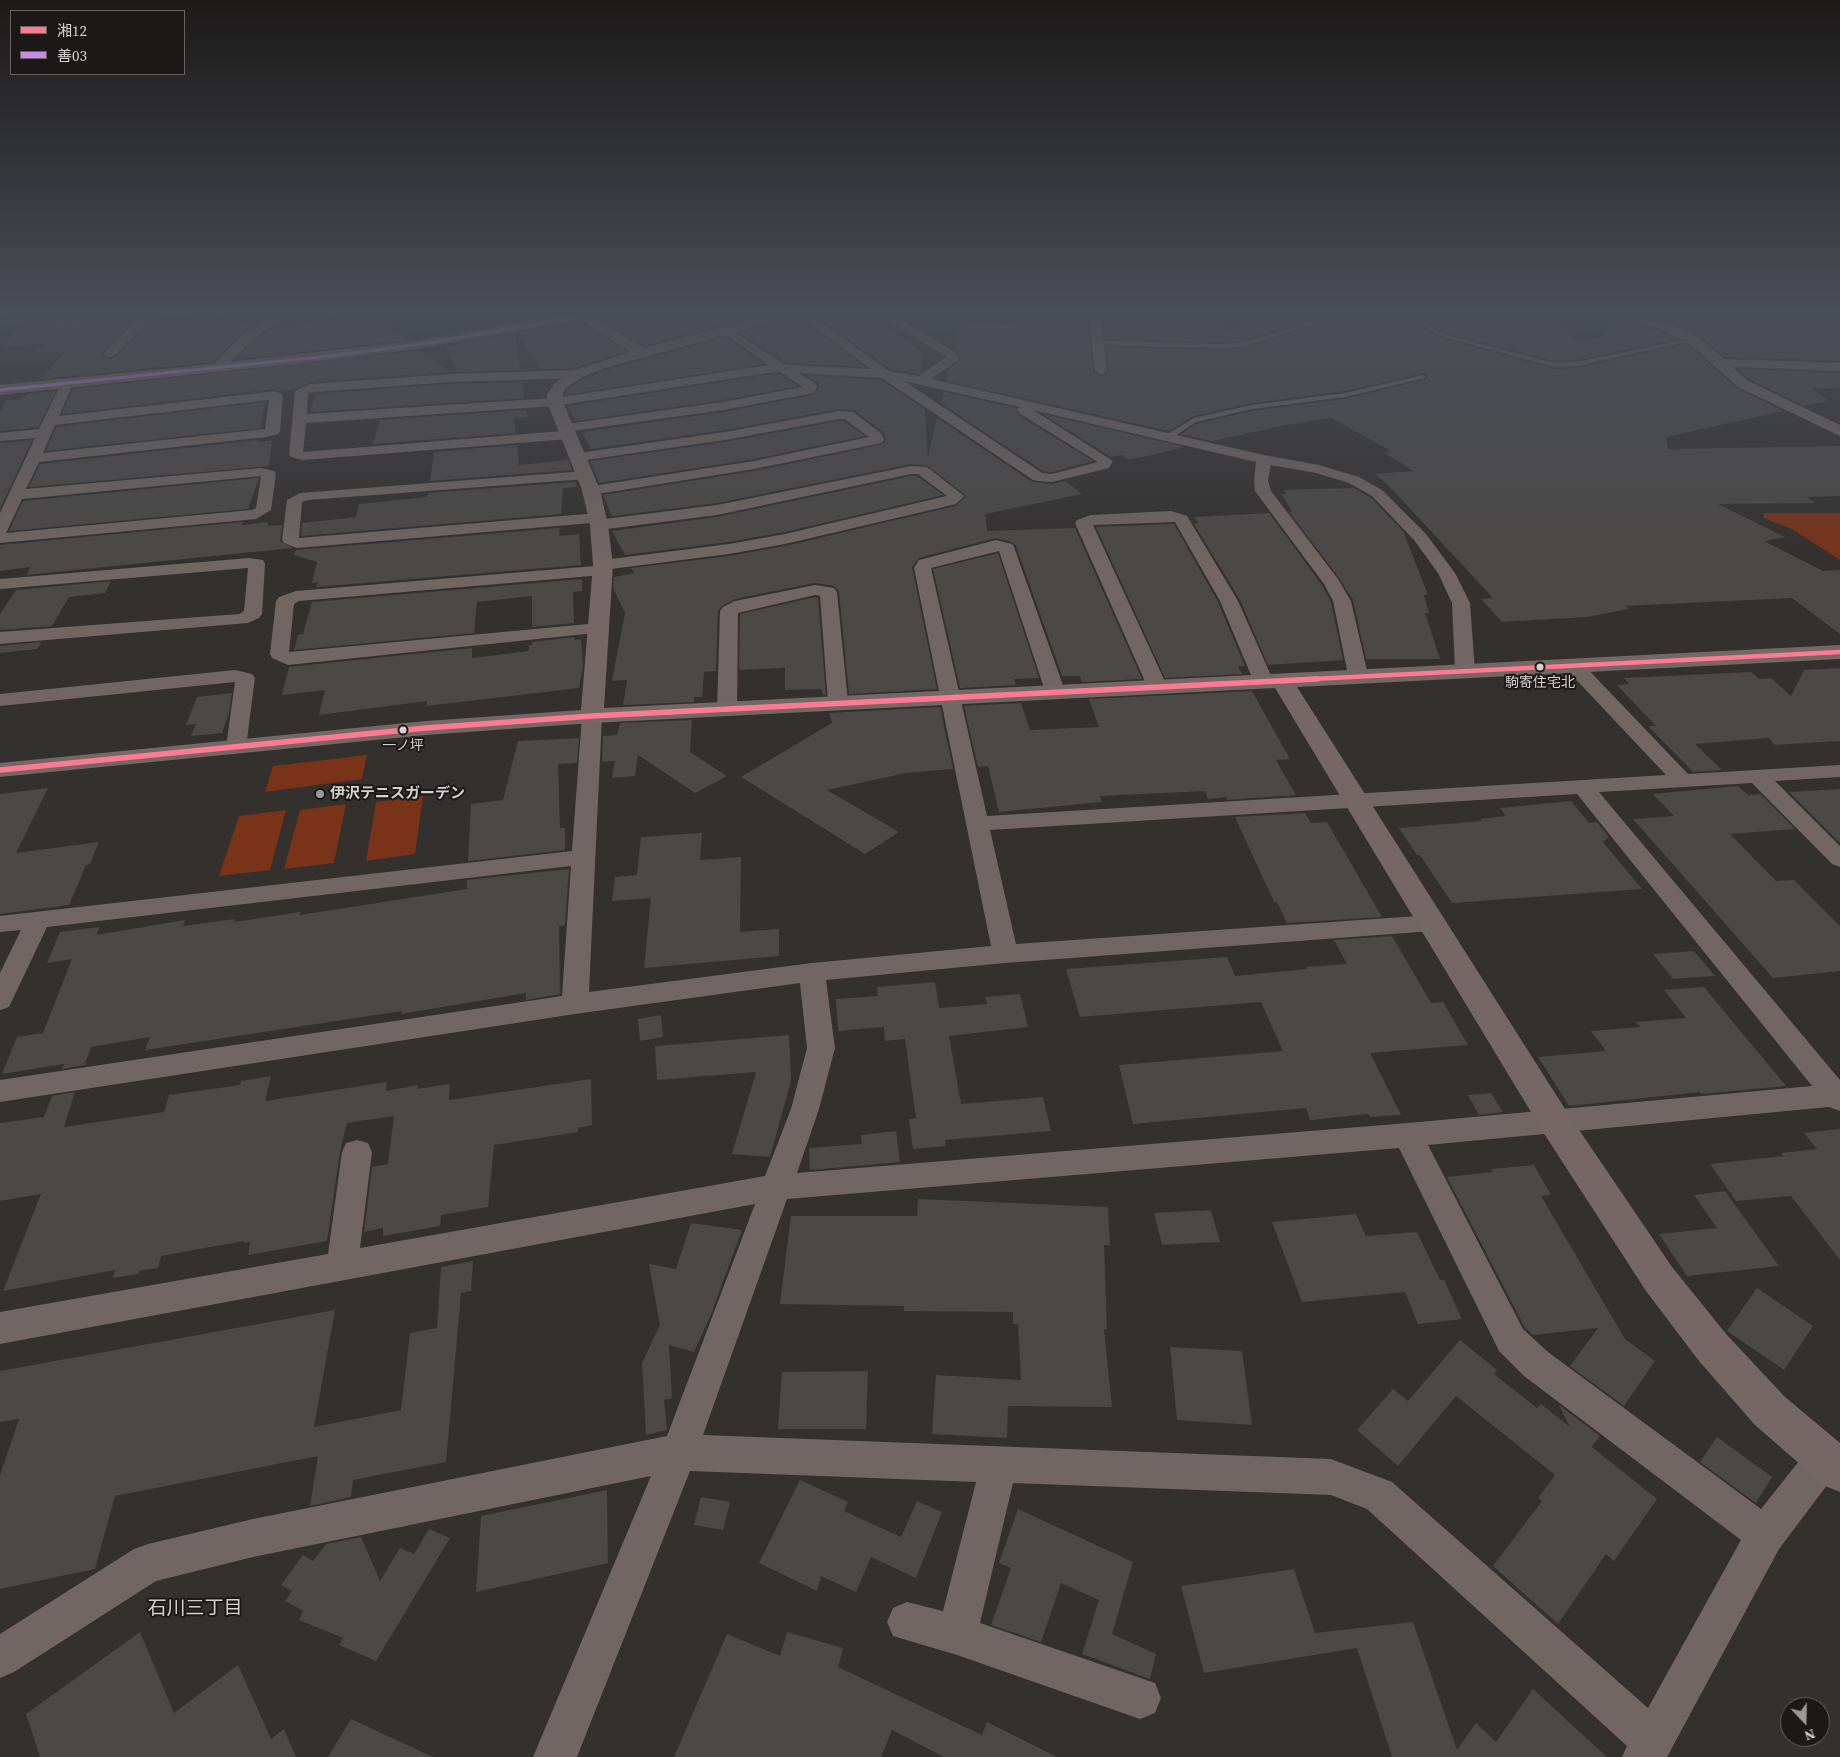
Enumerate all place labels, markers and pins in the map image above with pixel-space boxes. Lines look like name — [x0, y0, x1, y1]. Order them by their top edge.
marker: 駒寄住宅北 — [1535, 662, 1545, 672]
place label: 駒寄住宅北 — [1505, 675, 1575, 691]
marker: 一ノ坪 — [398, 725, 408, 735]
place label: 一ノ坪 — [382, 738, 424, 754]
place label: 伊沢テニスガーデン — [330, 785, 465, 803]
marker: 伊沢テニスガーデン — [314, 788, 326, 800]

